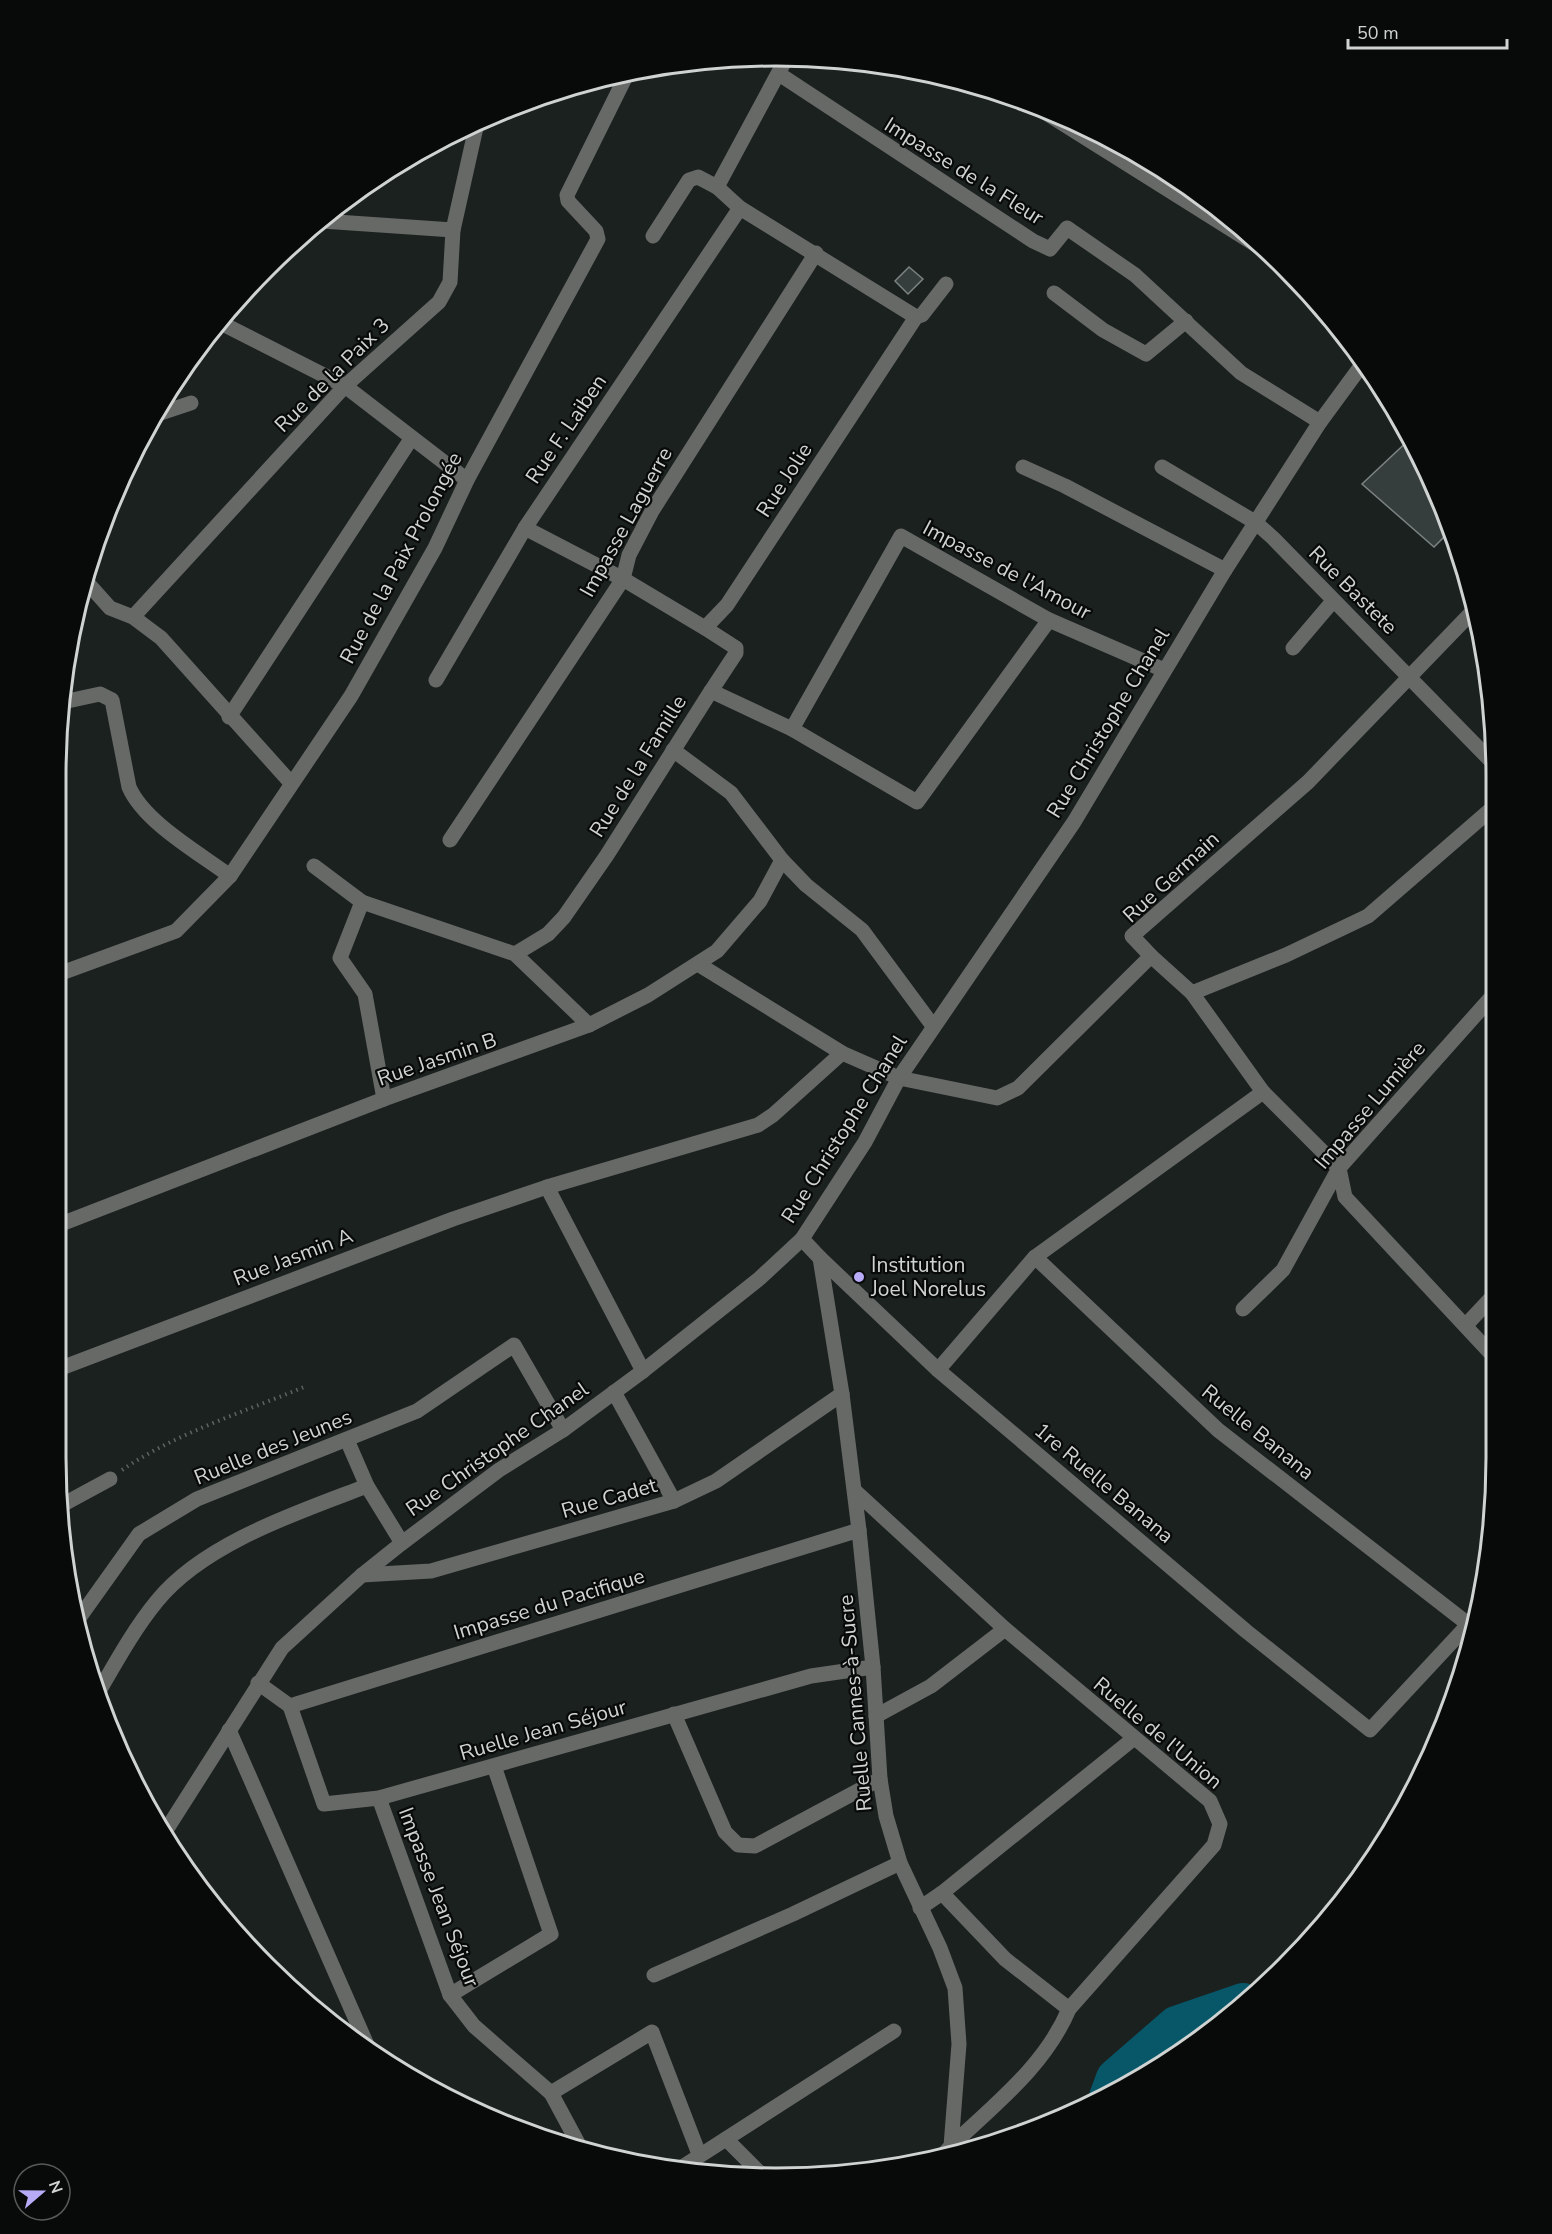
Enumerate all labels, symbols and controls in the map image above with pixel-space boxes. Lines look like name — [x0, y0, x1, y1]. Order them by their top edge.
scale bar — [1348, 12, 1507, 50]
text: 50 m — [1357, 21, 1399, 45]
street label: Impasse de la Fleur — [879, 111, 1049, 232]
street label: Rue de la Paix 3 — [268, 311, 396, 439]
street label: Rue F. Laiben — [519, 369, 613, 489]
street label: Rue Jolie — [750, 438, 818, 522]
street label: Impasse Laguerre — [573, 442, 679, 602]
street label: Rue de la Paix Prolongée — [333, 447, 469, 669]
street label: Impasse de l'Amour — [918, 514, 1096, 626]
street label: Rue Bastete — [1303, 540, 1403, 640]
street label: Rue Christophe Chanel — [1040, 622, 1176, 823]
street label: Rue de la Famille — [583, 690, 693, 842]
street label: Rue Germain — [1117, 825, 1225, 929]
street label: Rue Jasmin B — [373, 1025, 501, 1093]
street label: Rue Christophe Chanel — [775, 1029, 914, 1228]
street label: Impasse Lumière — [1308, 1035, 1432, 1175]
street label: Rue Jasmin A — [229, 1221, 357, 1293]
place label: Institution Joel Norelus — [870, 1251, 986, 1303]
marker: Institution Joel Norelus — [852, 1270, 866, 1284]
street label: Rue Christophe Chanel — [400, 1375, 595, 1523]
street label: Ruelle Banana — [1196, 1378, 1320, 1486]
street label: Ruelle des Jeunes — [190, 1403, 356, 1491]
street label: 1re Ruelle Banana — [1028, 1416, 1180, 1550]
street label: Rue Cadet — [558, 1471, 661, 1525]
street label: Impasse du Pacifique — [450, 1562, 648, 1646]
street label: Ruelle Cannes-à-Sucre — [832, 1593, 878, 1813]
street label: Ruelle de l'Union — [1088, 1671, 1228, 1795]
street label: Ruelle Jean Séjour — [456, 1693, 630, 1767]
street label: Impasse Jean Séjour — [392, 1803, 486, 1991]
north arrow — [12, 2162, 72, 2222]
text: N — [43, 2178, 68, 2197]

